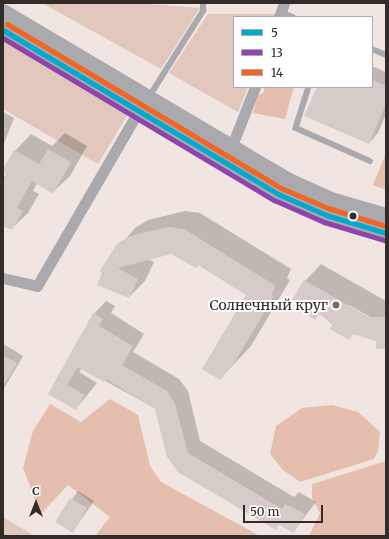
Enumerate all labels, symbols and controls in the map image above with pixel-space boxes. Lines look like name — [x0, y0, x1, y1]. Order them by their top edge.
legend — [233, 16, 373, 88]
text: 5 — [271, 25, 278, 40]
text: 13 — [271, 45, 283, 60]
text: 14 — [271, 65, 283, 80]
unlabelled marker — [348, 211, 358, 221]
place label: Солнечный круг — [209, 297, 328, 313]
marker: Солнечный круг — [331, 300, 341, 310]
north arrow — [16, 483, 56, 523]
text: С — [32, 484, 40, 498]
scale bar — [245, 497, 325, 523]
text: 50 m — [250, 504, 279, 519]

